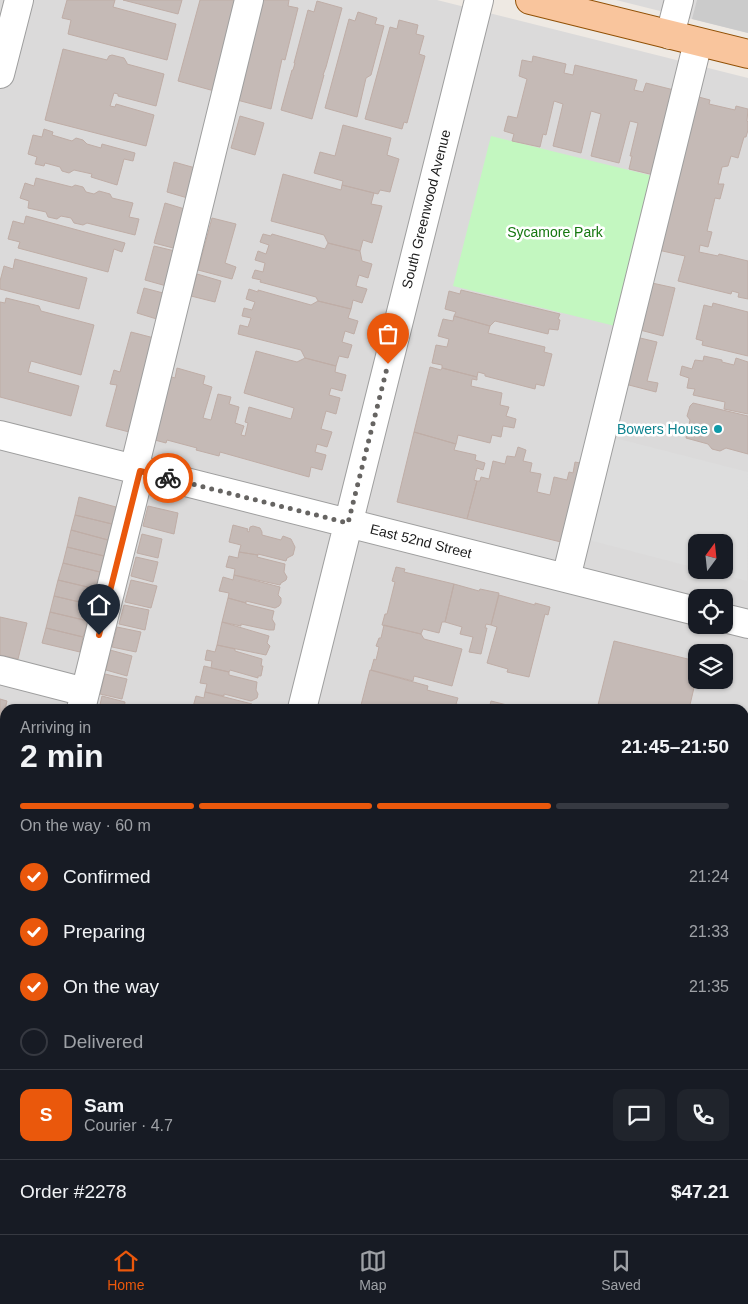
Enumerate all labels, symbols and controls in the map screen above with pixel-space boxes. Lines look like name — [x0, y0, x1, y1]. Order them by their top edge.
street label: South Greenwood Avenue — [398, 128, 454, 290]
park label: Sycamore Park — [507, 224, 604, 240]
pin — [367, 313, 409, 364]
icon: bag — [374, 320, 402, 348]
place label: Bowers House — [617, 421, 708, 437]
marker: Bowers House — [712, 423, 724, 435]
courier — [143, 453, 193, 503]
icon: bike — [154, 464, 182, 492]
street label: East 52nd Street — [368, 521, 474, 561]
north arrow — [688, 534, 732, 579]
map controls — [688, 534, 733, 689]
pin — [78, 584, 120, 635]
button: locate — [688, 589, 733, 634]
icon: home — [85, 591, 113, 619]
button: layers — [688, 644, 733, 689]
text: Arriving in — [20, 719, 91, 736]
text: 21:45–21:50 — [621, 736, 729, 757]
text: 2 min — [20, 738, 104, 774]
text: On the way · 60 m — [20, 817, 151, 834]
icon: check — [20, 863, 48, 891]
text: Confirmed — [63, 866, 151, 887]
text: 21:24 — [689, 868, 729, 885]
icon: check — [20, 918, 48, 946]
text: Preparing — [63, 921, 145, 942]
text: 21:33 — [689, 923, 729, 940]
icon: check — [20, 973, 48, 1001]
text: On the way — [63, 976, 159, 997]
text: 21:35 — [689, 978, 729, 995]
text: Delivered — [63, 1031, 143, 1052]
button: chat — [613, 1089, 665, 1141]
button: phone — [677, 1089, 729, 1141]
text: Sam — [84, 1095, 124, 1116]
text: S — [40, 1104, 52, 1125]
text: Courier · 4.7 — [84, 1117, 173, 1134]
text: Order #2278 — [20, 1181, 127, 1202]
text: $47.21 — [671, 1181, 729, 1202]
tab: Home — [107, 1247, 145, 1293]
tab: Map — [359, 1247, 387, 1293]
tab: Saved — [601, 1247, 641, 1293]

